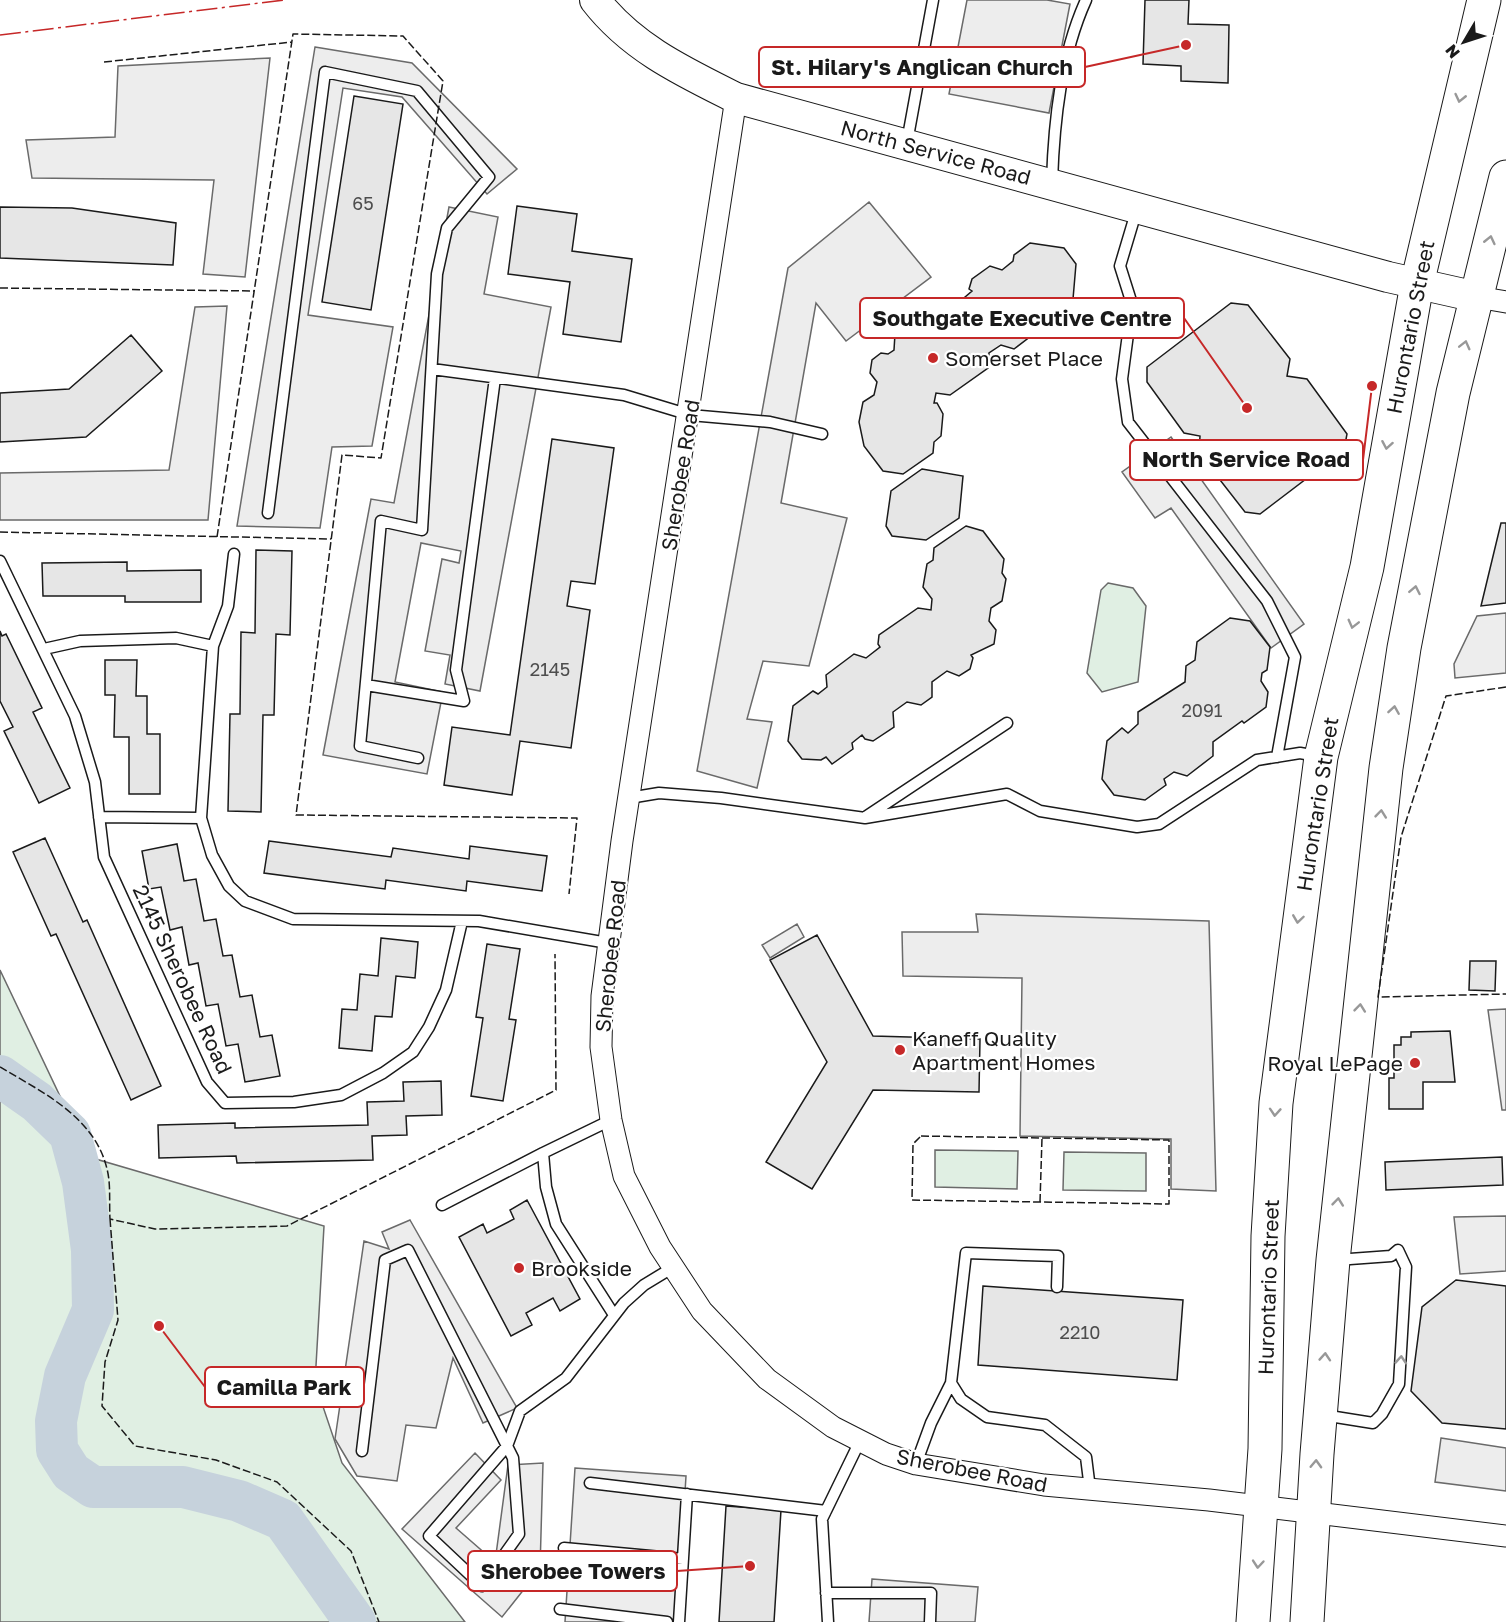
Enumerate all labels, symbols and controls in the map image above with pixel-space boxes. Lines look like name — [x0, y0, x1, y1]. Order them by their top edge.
north arrow — [1434, 12, 1494, 72]
text: N — [1441, 40, 1464, 62]
callout: St. Hilary's Anglican Church — [759, 47, 1085, 87]
text: St. Hilary's Anglican Church — [771, 53, 1073, 80]
one-way arrow — [1455, 92, 1468, 102]
street label: North Service Road — [838, 114, 1034, 190]
house number: 65 — [352, 192, 374, 214]
one-way arrow — [1483, 235, 1496, 245]
street label: Hurontario Street — [1380, 238, 1440, 416]
callout: Southgate Executive Centre — [860, 298, 1184, 338]
text: Southgate Executive Centre — [872, 304, 1172, 331]
one-way arrow — [1458, 340, 1470, 350]
place label: Somerset Place — [945, 345, 1103, 371]
marker: Somerset Place — [926, 351, 940, 365]
street label: Sherobee Road — [655, 397, 705, 553]
callout: North Service Road — [1130, 440, 1363, 480]
one-way arrow — [1382, 440, 1394, 450]
text: North Service Road — [1142, 445, 1350, 472]
one-way arrow — [1408, 586, 1421, 596]
one-way arrow — [1347, 619, 1360, 629]
house number: 2145 — [530, 658, 570, 680]
house number: 2091 — [1181, 699, 1223, 721]
one-way arrow — [1388, 706, 1400, 715]
street label: Hurontario Street — [1290, 715, 1344, 893]
one-way arrow — [1374, 810, 1386, 819]
street label: Sherobee Road — [589, 879, 631, 1033]
street label: 2145 Sherobee Road — [128, 880, 238, 1078]
one-way arrow — [1293, 914, 1305, 923]
one-way arrow — [1353, 1003, 1365, 1013]
place label: Kaneff Quality Apartment Homes — [912, 1025, 1095, 1075]
marker: Kaneff Quality Apartment Homes — [893, 1043, 907, 1057]
place label: Royal LePage — [1267, 1050, 1403, 1076]
marker: Royal LePage — [1408, 1056, 1422, 1070]
one-way arrow — [1269, 1108, 1282, 1117]
one-way arrow — [1331, 1197, 1344, 1206]
street label: Hurontario Street — [1252, 1199, 1284, 1375]
place label: Brookside — [531, 1255, 632, 1281]
marker: Brookside — [512, 1261, 526, 1275]
house number: 2210 — [1060, 1321, 1100, 1343]
one-way arrow — [1318, 1352, 1331, 1361]
one-way arrow — [1394, 1355, 1407, 1364]
callout: Camilla Park — [205, 1367, 364, 1407]
text: Camilla Park — [216, 1373, 352, 1400]
street label: Sherobee Road — [894, 1443, 1050, 1497]
one-way arrow — [1310, 1460, 1323, 1469]
callout: Sherobee Towers — [468, 1551, 677, 1591]
text: Sherobee Towers — [480, 1557, 666, 1584]
one-way arrow — [1252, 1560, 1265, 1569]

